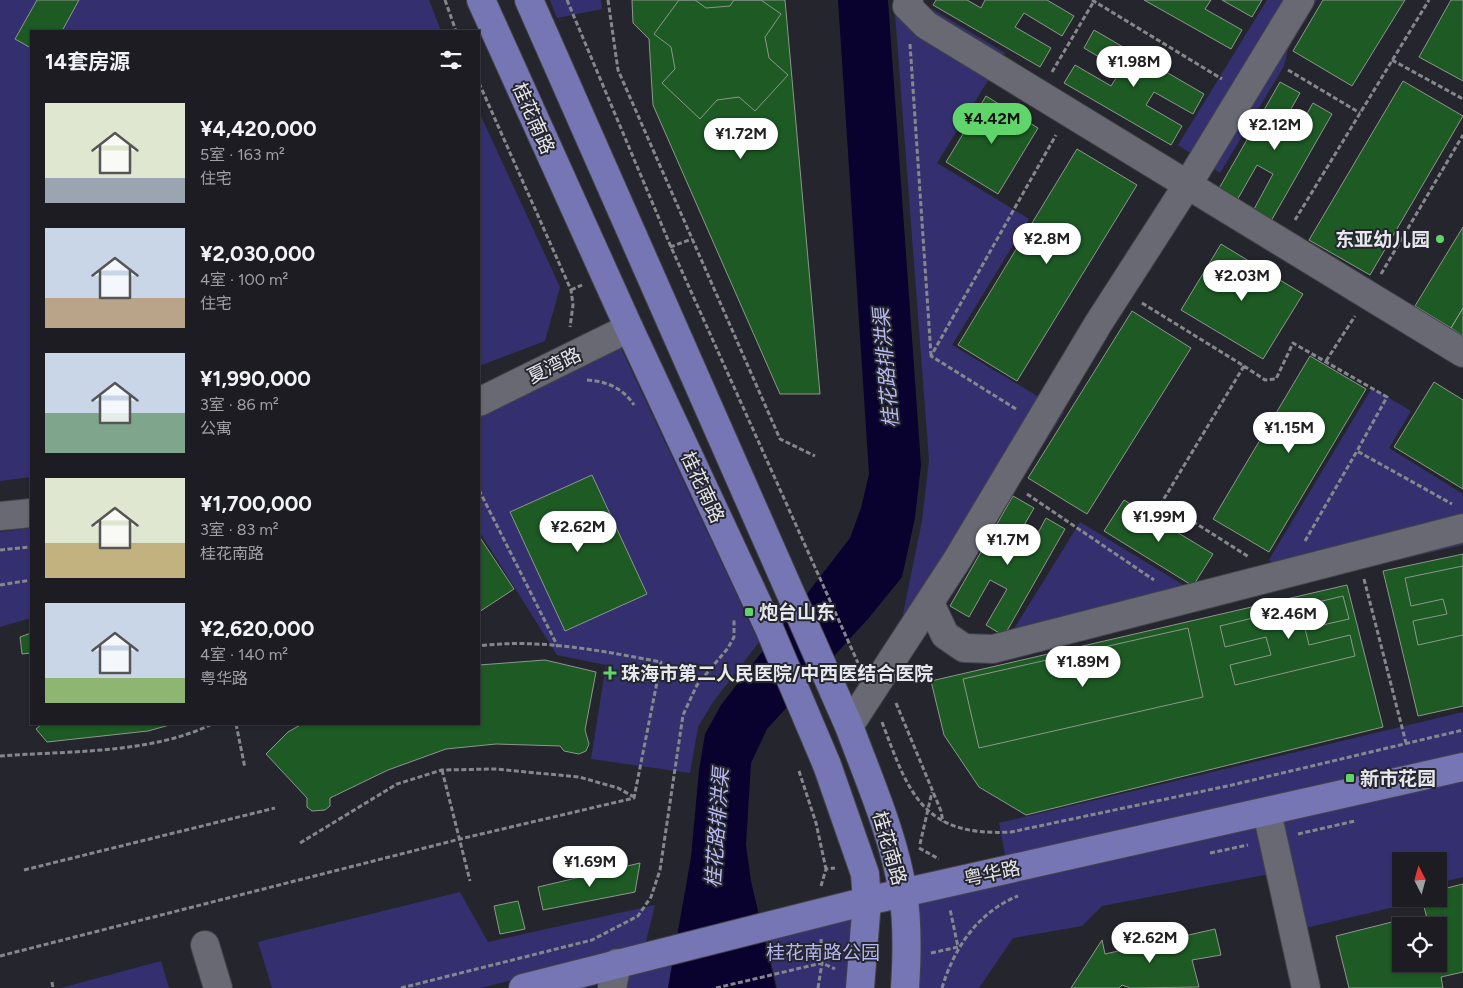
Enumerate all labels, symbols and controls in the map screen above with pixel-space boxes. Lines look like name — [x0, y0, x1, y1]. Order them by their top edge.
icon: filters — [437, 46, 465, 74]
pin: ¥1.98M — [1093, 46, 1175, 88]
text: 14套房源 — [45, 49, 130, 74]
text: ¥1.98M — [1107, 52, 1161, 71]
street label: 桂花南路 — [508, 79, 560, 158]
pin: ¥4.42M — [951, 102, 1033, 145]
pin: ¥2.12M — [1234, 108, 1316, 151]
text: ¥4.42M — [964, 109, 1020, 128]
text: ¥2.12M — [1249, 115, 1301, 134]
text: ¥4,420,000 — [200, 116, 317, 141]
pin: ¥1.72M — [700, 118, 782, 160]
icon: home — [85, 123, 145, 183]
text: ¥1.72M — [715, 124, 767, 143]
text: 5室 · 163 m² — [200, 145, 285, 164]
text: 住宅 — [200, 169, 232, 188]
pin: ¥2.8M — [1012, 222, 1082, 265]
place label: 东亚幼儿园 — [1335, 228, 1430, 251]
text: ¥2.8M — [1024, 229, 1070, 248]
marker: 东亚幼儿园 — [1434, 233, 1446, 245]
text: ¥2,030,000 — [200, 241, 315, 266]
icon: home — [85, 248, 145, 308]
pin: ¥2.03M — [1201, 260, 1283, 302]
text: ¥2.03M — [1214, 266, 1270, 285]
text: 4室 · 100 m² — [200, 270, 288, 289]
text: 住宅 — [200, 294, 232, 313]
water label: 桂花路排洪渠 — [869, 304, 903, 429]
street label: 夏湾路 — [524, 343, 585, 388]
text: ¥1,990,000 — [200, 366, 311, 391]
icon: home — [85, 373, 145, 433]
text: 3室 · 86 m² — [200, 395, 279, 414]
pin: ¥1.15M — [1248, 412, 1330, 454]
text: ¥1.15M — [1264, 418, 1314, 437]
text: 公寓 — [200, 419, 232, 438]
street label: 桂花南路 — [676, 448, 729, 527]
text: ¥1,700,000 — [200, 491, 312, 516]
icon: home — [85, 498, 145, 558]
pin: ¥1.99M — [1118, 500, 1200, 543]
text: ¥1.99M — [1133, 507, 1185, 526]
pin: ¥2.62M — [537, 510, 619, 553]
text: ¥2.62M — [550, 517, 606, 536]
text: 3室 · 83 m² — [200, 520, 279, 539]
pin: ¥1.7M — [973, 524, 1043, 566]
text: ¥1.7M — [987, 530, 1029, 549]
text: 桂花南路 — [200, 544, 264, 563]
pin: ¥2.46M — [1248, 598, 1330, 640]
place label: 炮台山东 — [759, 601, 835, 624]
text: ¥2.46M — [1261, 604, 1317, 623]
marker: 炮台山东 — [743, 606, 755, 618]
text: ¥2,620,000 — [200, 616, 314, 641]
icon: home — [85, 623, 145, 683]
text: 4室 · 140 m² — [200, 645, 288, 664]
pin: ¥1.89M — [1042, 646, 1124, 688]
text: ¥1.89M — [1056, 652, 1110, 671]
place label: 珠海市第二人民医院/中西医结合医院 — [621, 662, 933, 685]
marker: 珠海市第二人民医院/中西医结合医院 — [603, 666, 617, 680]
text: 粤华路 — [200, 669, 248, 688]
water label: 桂花路排洪渠 — [701, 764, 733, 889]
place label: 新市花园 — [1360, 767, 1436, 790]
marker: 新市花园 — [1344, 772, 1356, 784]
street label: 桂花南路 — [868, 808, 911, 888]
pin: ¥1.69M — [549, 846, 631, 888]
text: ¥1.69M — [564, 852, 616, 871]
north arrow — [1392, 852, 1448, 908]
map controls — [1392, 852, 1447, 972]
street label: 粤华路 — [962, 856, 1022, 891]
button: locate — [1392, 917, 1447, 972]
pin: ¥2.62M — [1109, 922, 1191, 964]
text: ¥2.62M — [1122, 928, 1178, 947]
park label: 桂花南路公园 — [766, 941, 880, 964]

